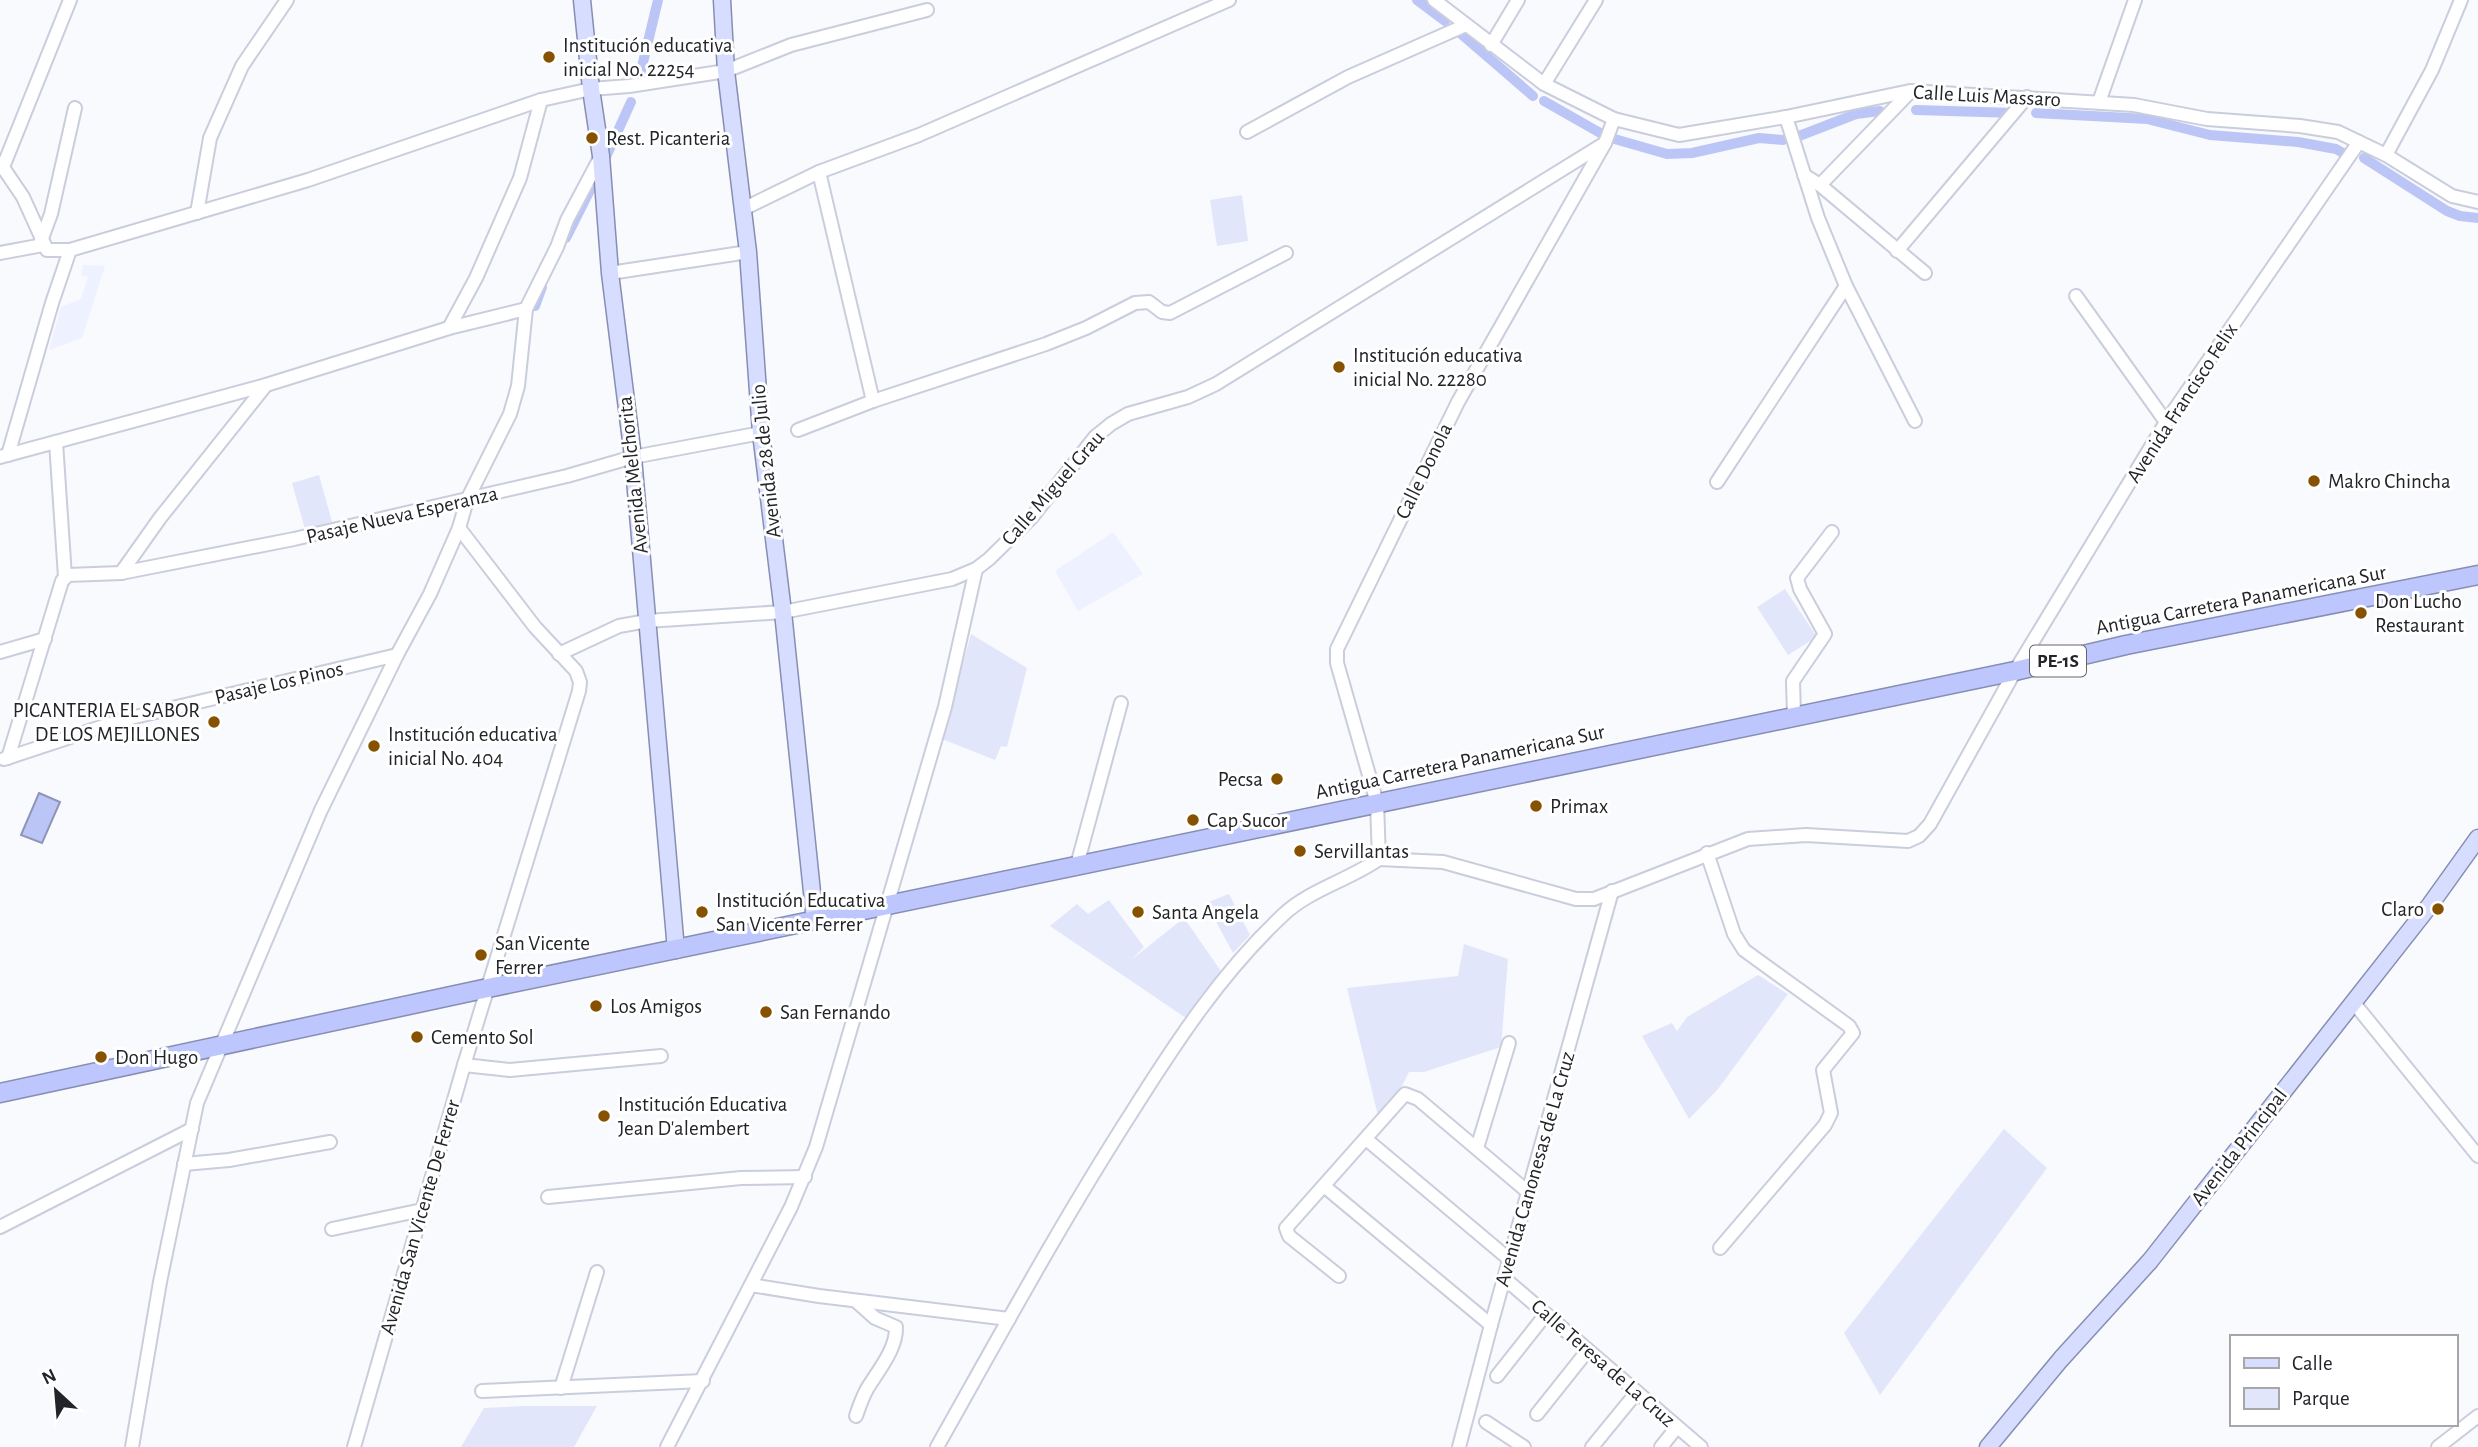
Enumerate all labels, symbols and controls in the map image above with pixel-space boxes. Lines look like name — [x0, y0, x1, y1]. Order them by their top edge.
place label: Institución educativa inicial No. 22254 — [563, 35, 733, 80]
marker: Institución educativa inicial No. 22254 — [541, 49, 557, 65]
street label: Calle Luis Massaro — [1913, 82, 2061, 110]
place label: Rest. Picanteria — [606, 128, 731, 149]
marker: Rest. Picanteria — [584, 130, 600, 146]
street label: Avenida Francisco Felix — [2123, 320, 2241, 486]
place label: Institución educativa inicial No. 22280 — [1353, 345, 1523, 390]
marker: Institución educativa inicial No. 22280 — [1331, 359, 1347, 375]
street label: Avenida 28 de Julio — [747, 383, 785, 539]
street label: Avenida Melchorita — [614, 395, 652, 555]
street label: Calle Donola — [1392, 419, 1456, 522]
street label: Calle Miguel Grau — [998, 426, 1108, 549]
place label: Makro Chincha — [2328, 471, 2451, 492]
marker: Makro Chincha — [2306, 473, 2322, 489]
street label: Pasaje Nueva Esperanza — [304, 483, 500, 547]
street label: Antigua Carretera Panamericana Sur — [2094, 561, 2388, 638]
place label: Don Lucho Restaurant — [2375, 591, 2464, 636]
marker: Don Lucho Restaurant — [2353, 605, 2369, 621]
road number: PE-1S — [2030, 646, 2086, 676]
street label: Pasaje Los Pinos — [213, 658, 345, 708]
place label: PICANTERIA EL SABOR DE LOS MEJILLONES — [13, 700, 200, 745]
marker: PICANTERIA EL SABOR DE LOS MEJILLONES — [206, 714, 222, 730]
street label: Antigua Carretera Panamericana Sur — [1313, 721, 1607, 803]
place label: Institución educativa inicial No. 404 — [388, 724, 558, 769]
marker: Institución educativa inicial No. 404 — [366, 738, 382, 754]
place label: Pecsa — [1218, 769, 1263, 790]
marker: Pecsa — [1269, 771, 1285, 787]
place label: Primax — [1550, 796, 1608, 817]
marker: Primax — [1528, 798, 1544, 814]
place label: Cap Sucor — [1207, 810, 1288, 831]
marker: Cap Sucor — [1185, 812, 1201, 828]
place label: Servillantas — [1314, 841, 1409, 862]
marker: Servillantas — [1292, 843, 1308, 859]
place label: Institución Educativa San Vicente Ferrer — [716, 890, 886, 935]
place label: Claro — [2381, 899, 2424, 920]
marker: Claro — [2430, 901, 2446, 917]
place label: Santa Angela — [1152, 902, 1260, 923]
marker: Institución Educativa San Vicente Ferrer — [694, 904, 710, 920]
marker: Santa Angela — [1130, 904, 1146, 920]
place label: San Vicente Ferrer — [495, 933, 590, 978]
marker: San Vicente Ferrer — [473, 947, 489, 963]
place label: Los Amigos — [610, 996, 702, 1017]
marker: Los Amigos — [588, 998, 604, 1014]
place label: San Fernando — [780, 1002, 890, 1023]
marker: San Fernando — [758, 1004, 774, 1020]
place label: Cemento Sol — [431, 1027, 534, 1048]
marker: Cemento Sol — [409, 1029, 425, 1045]
place label: Don Hugo — [115, 1047, 198, 1068]
marker: Don Hugo — [93, 1049, 109, 1065]
street label: Avenida Canonesas de La Cruz — [1491, 1049, 1579, 1289]
street label: Avenida Principal — [2187, 1085, 2291, 1209]
place label: Institución Educativa Jean D'alembert — [618, 1094, 788, 1139]
street label: Avenida San Vicente De Ferrer — [376, 1097, 464, 1337]
marker: Institución Educativa Jean D'alembert — [596, 1108, 612, 1124]
street label: Calle Teresa de La Cruz — [1527, 1295, 1679, 1431]
legend — [2230, 1335, 2457, 1426]
text: Calle — [2292, 1353, 2333, 1374]
north arrow — [21, 1356, 91, 1426]
text: N — [39, 1366, 59, 1389]
text: Parque — [2292, 1388, 2350, 1409]

